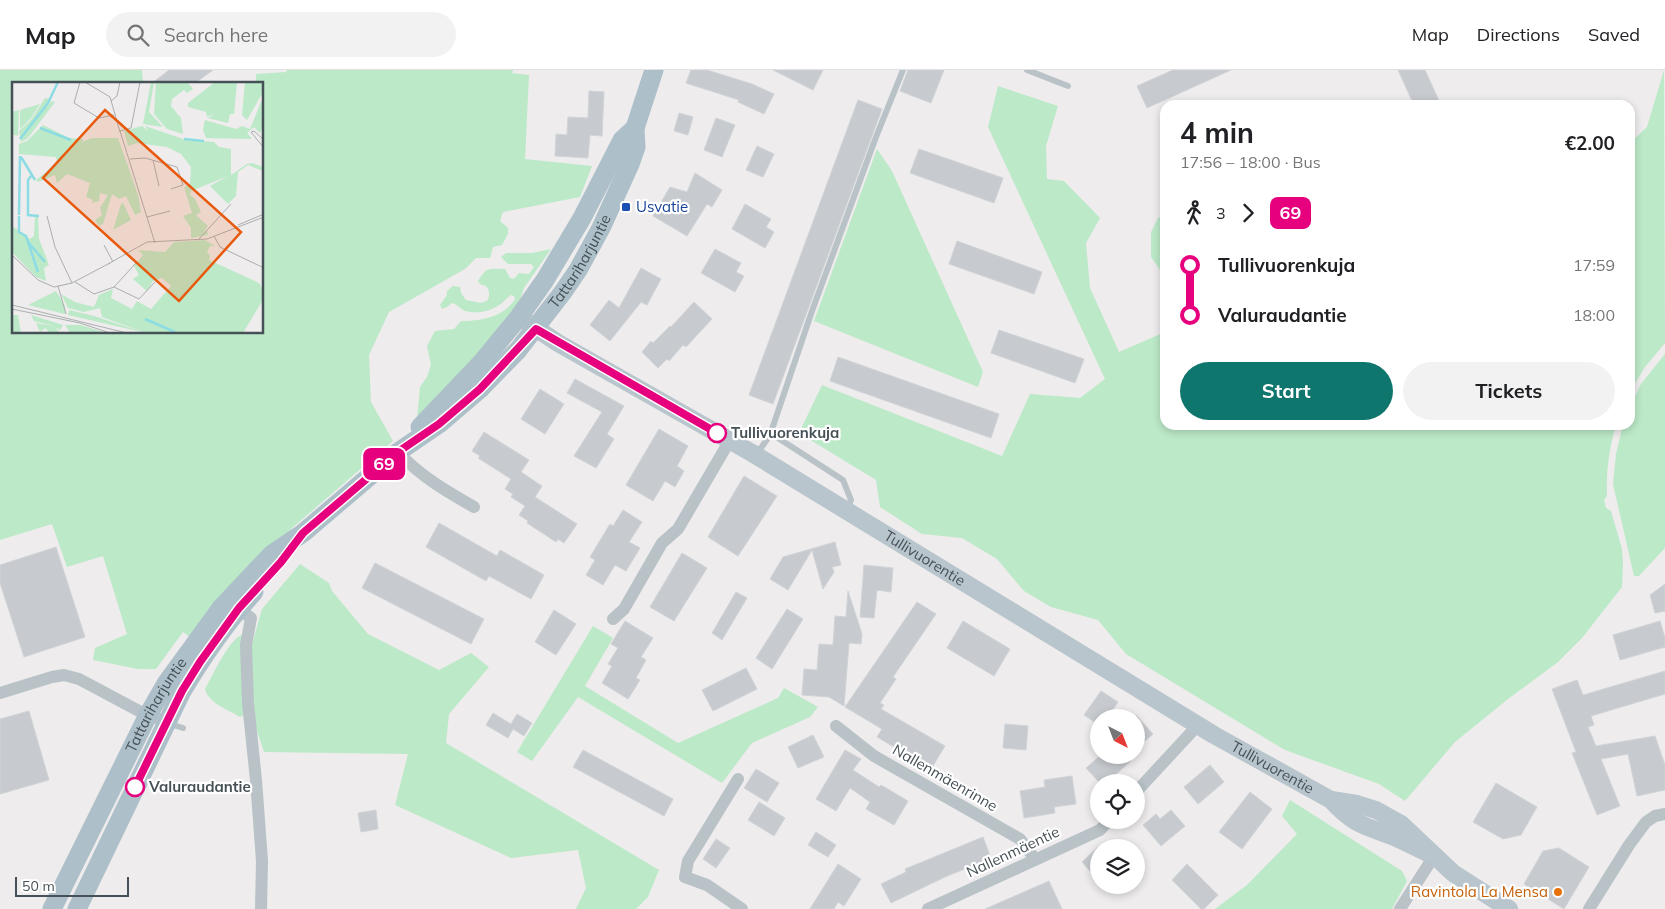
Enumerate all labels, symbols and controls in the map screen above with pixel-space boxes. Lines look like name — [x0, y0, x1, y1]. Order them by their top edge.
search box — [106, 12, 456, 57]
text: Map — [25, 20, 76, 50]
icon: search — [124, 21, 152, 49]
text: Search here — [164, 23, 268, 47]
text: Map — [1412, 23, 1449, 46]
text: Directions — [1477, 23, 1560, 46]
text: Saved — [1588, 23, 1640, 46]
inset map — [12, 82, 264, 334]
text: 4 min — [1180, 115, 1254, 150]
text: €2.00 — [1565, 131, 1615, 155]
text: 17:56 – 18:00 · Bus — [1180, 152, 1321, 172]
place label: Usvatie — [636, 197, 688, 216]
icon: walk — [1180, 199, 1208, 227]
icon: forward — [1234, 199, 1262, 227]
marker: Usvatie — [620, 201, 632, 213]
text: 69 — [1280, 201, 1301, 224]
text: 3 — [1216, 203, 1226, 223]
street label: Tattariharjuntie — [544, 211, 615, 312]
text: Tullivuorenkuja — [1218, 253, 1355, 277]
text: 17:59 — [1573, 255, 1615, 275]
text: Valuraudantie — [1218, 303, 1347, 327]
text: 18:00 — [1573, 305, 1615, 325]
button: Start — [1180, 362, 1393, 420]
button: Tickets — [1403, 362, 1615, 420]
marker: Tullivuorenkuja — [707, 423, 727, 443]
place label: Tullivuorenkuja — [731, 423, 839, 442]
line badge: 69 — [362, 448, 406, 480]
text: 69 — [373, 452, 395, 475]
street label: Tullivuorentie — [881, 526, 969, 590]
street label: Tattariharjuntie — [121, 654, 191, 756]
north arrow — [1090, 709, 1145, 764]
map controls — [1090, 709, 1145, 894]
street label: Tullivuorentie — [1228, 736, 1317, 798]
street label: Nallenmäenrinne — [889, 740, 1001, 815]
button: locate — [1090, 774, 1145, 829]
marker: Valuraudantie — [125, 777, 145, 797]
place label: Valuraudantie — [148, 777, 251, 796]
street label: Nallenmäentie — [963, 822, 1062, 881]
button: layers — [1090, 839, 1145, 894]
scale bar — [15, 874, 129, 897]
text: 50 m — [22, 877, 55, 895]
place label: Ravintola La Mensa — [1411, 882, 1548, 901]
marker: Ravintola La Mensa — [1552, 886, 1564, 898]

